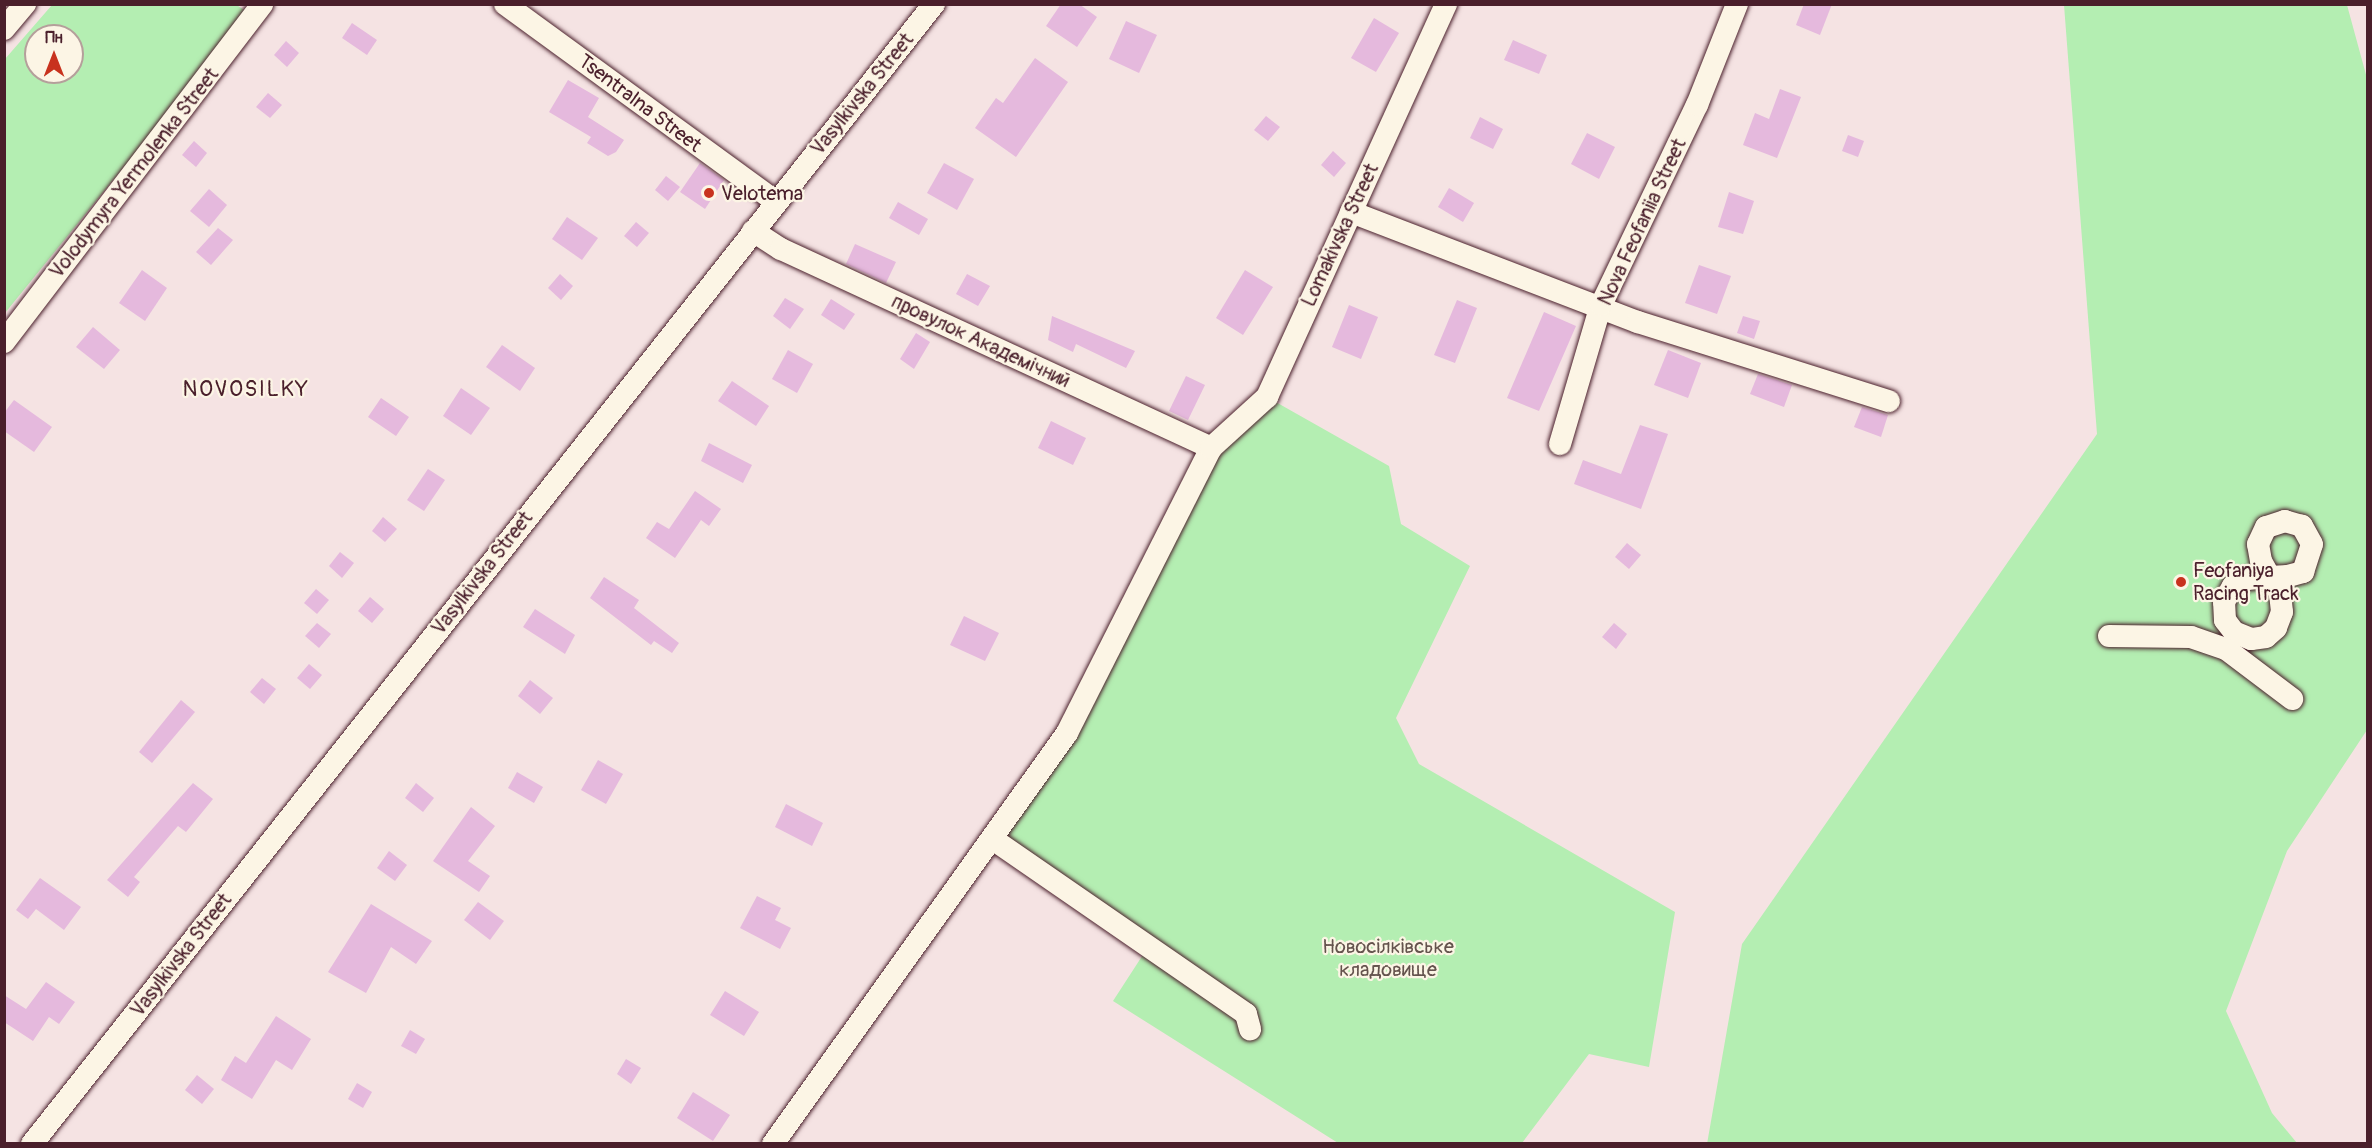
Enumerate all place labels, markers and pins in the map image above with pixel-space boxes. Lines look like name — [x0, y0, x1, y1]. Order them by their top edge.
place label: Velotema — [721, 181, 803, 205]
marker: Velotema — [702, 186, 716, 200]
place label: Feofaniya Racing Track — [2193, 558, 2299, 605]
marker: Feofaniya Racing Track — [2174, 575, 2188, 589]

